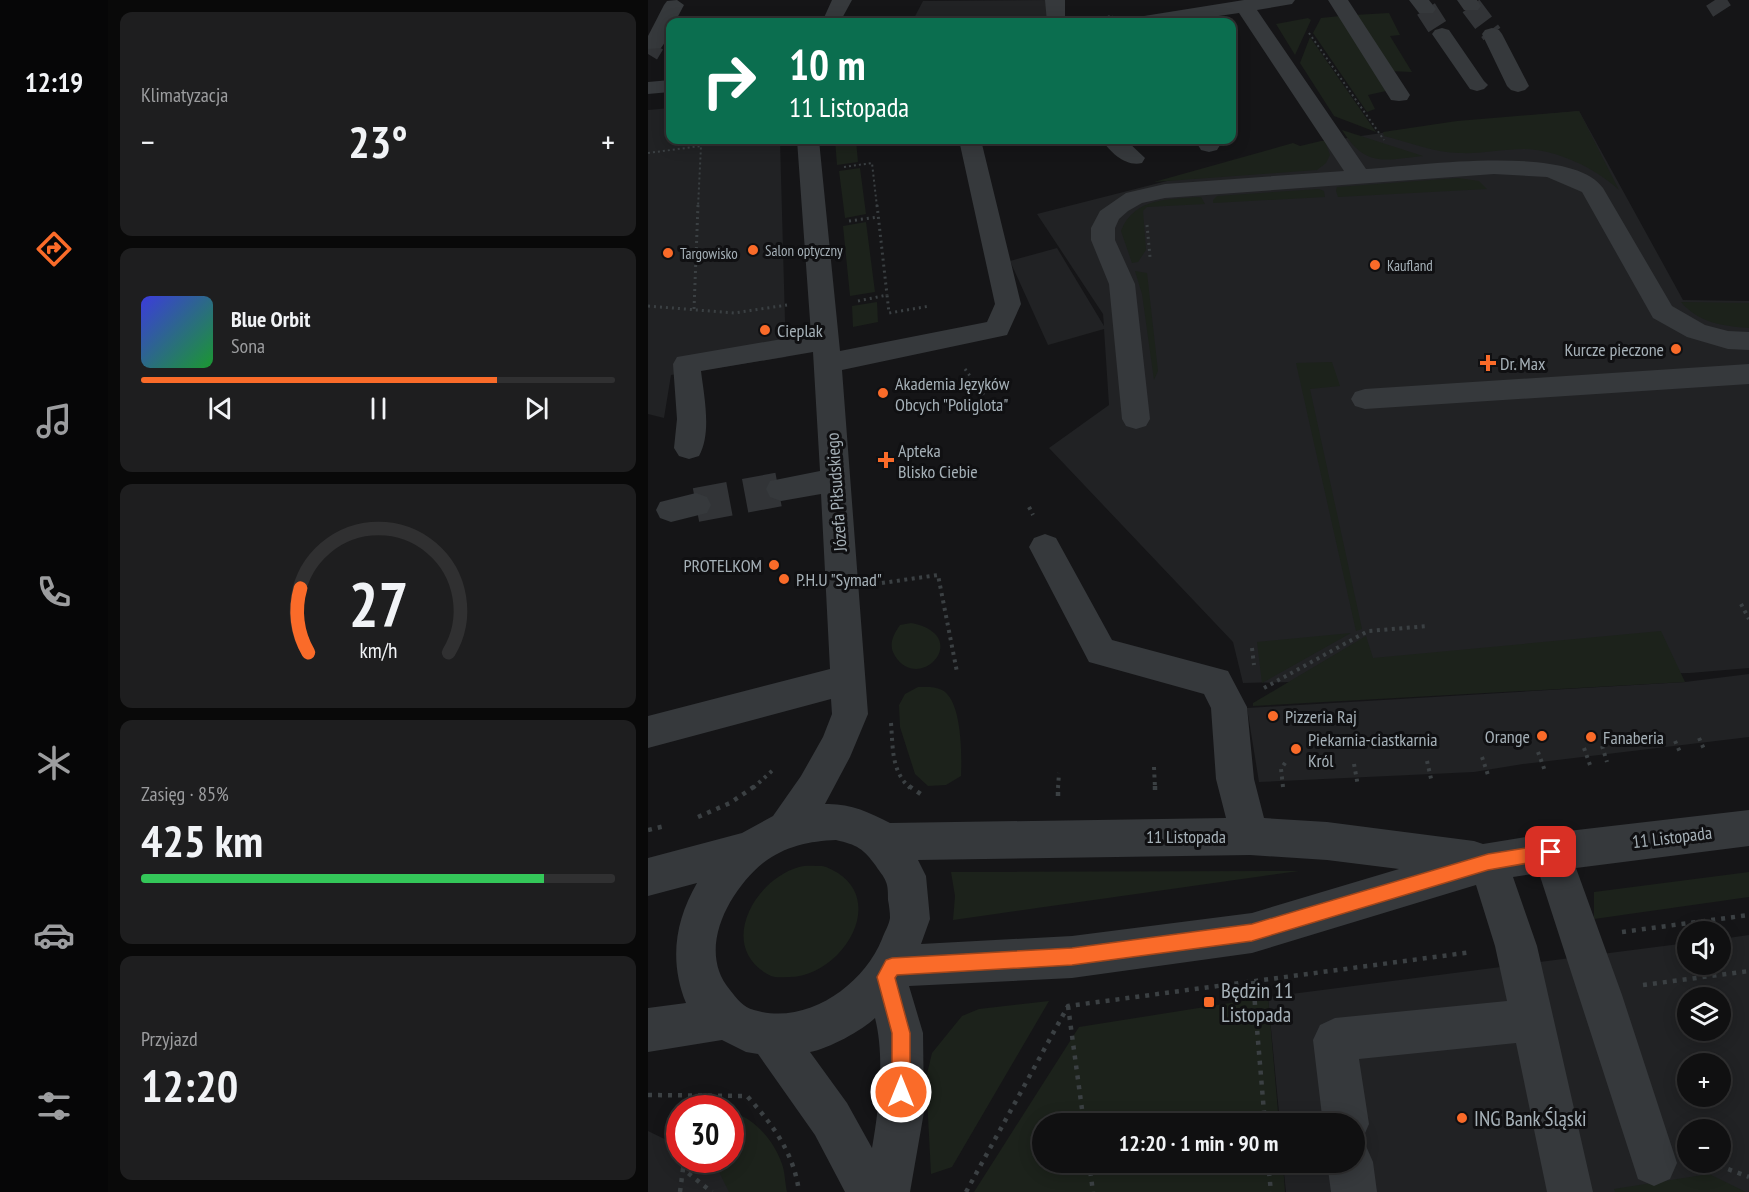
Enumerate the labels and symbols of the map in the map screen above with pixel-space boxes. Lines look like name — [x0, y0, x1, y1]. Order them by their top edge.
place label: Salon optyczny — [765, 241, 843, 260]
marker: Salon optyczny — [746, 243, 760, 257]
place label: Targowisko — [680, 244, 738, 263]
marker: Targowisko — [661, 246, 675, 260]
place label: Kaufland — [1387, 256, 1433, 275]
marker: Kaufland — [1368, 258, 1382, 272]
place label: Cieplak — [777, 319, 823, 342]
marker: Cieplak — [758, 323, 772, 337]
place label: Kurcze pieczone — [1564, 338, 1664, 361]
marker: Kurcze pieczone — [1669, 342, 1683, 356]
place label: Dr. Max — [1500, 352, 1546, 375]
marker: Dr. Max — [1481, 356, 1495, 370]
place label: Akademia Języków Obcych "Poliglota" — [895, 372, 1010, 416]
marker: Akademia Języków Obcych "Poliglota" — [876, 386, 890, 400]
street label: Józefa Piłsudskiego — [820, 432, 852, 553]
place label: Apteka Blisko Ciebie — [898, 439, 978, 483]
marker: Apteka Blisko Ciebie — [879, 453, 893, 467]
place label: PROTELKOM — [683, 554, 762, 577]
marker: PROTELKOM — [767, 558, 781, 572]
place label: P.H.U "Symad" — [796, 568, 882, 591]
marker: P.H.U "Symad" — [777, 572, 791, 586]
place label: Pizzeria Raj — [1285, 705, 1357, 728]
marker: Pizzeria Raj — [1266, 709, 1280, 723]
place label: Orange — [1485, 725, 1530, 748]
place label: Fanaberia — [1603, 726, 1664, 749]
place label: Piekarnia-ciastkarnia Król — [1308, 728, 1438, 772]
marker: Orange — [1535, 729, 1549, 743]
marker: Fanaberia — [1584, 730, 1598, 744]
marker: Piekarnia-ciastkarnia Król — [1289, 742, 1303, 756]
street label: 11 Listopada — [1631, 821, 1713, 853]
street label: 11 Listopada — [1146, 825, 1226, 848]
pin — [1525, 826, 1576, 877]
place label: Będzin 11 Listopada — [1221, 977, 1293, 1028]
marker: Będzin 11 Listopada — [1202, 995, 1216, 1009]
position arrow — [869, 1060, 933, 1124]
speed limit sign: 30 — [666, 1095, 744, 1173]
place label: ING Bank Śląski — [1474, 1105, 1587, 1132]
marker: ING Bank Śląski — [1455, 1111, 1469, 1125]

